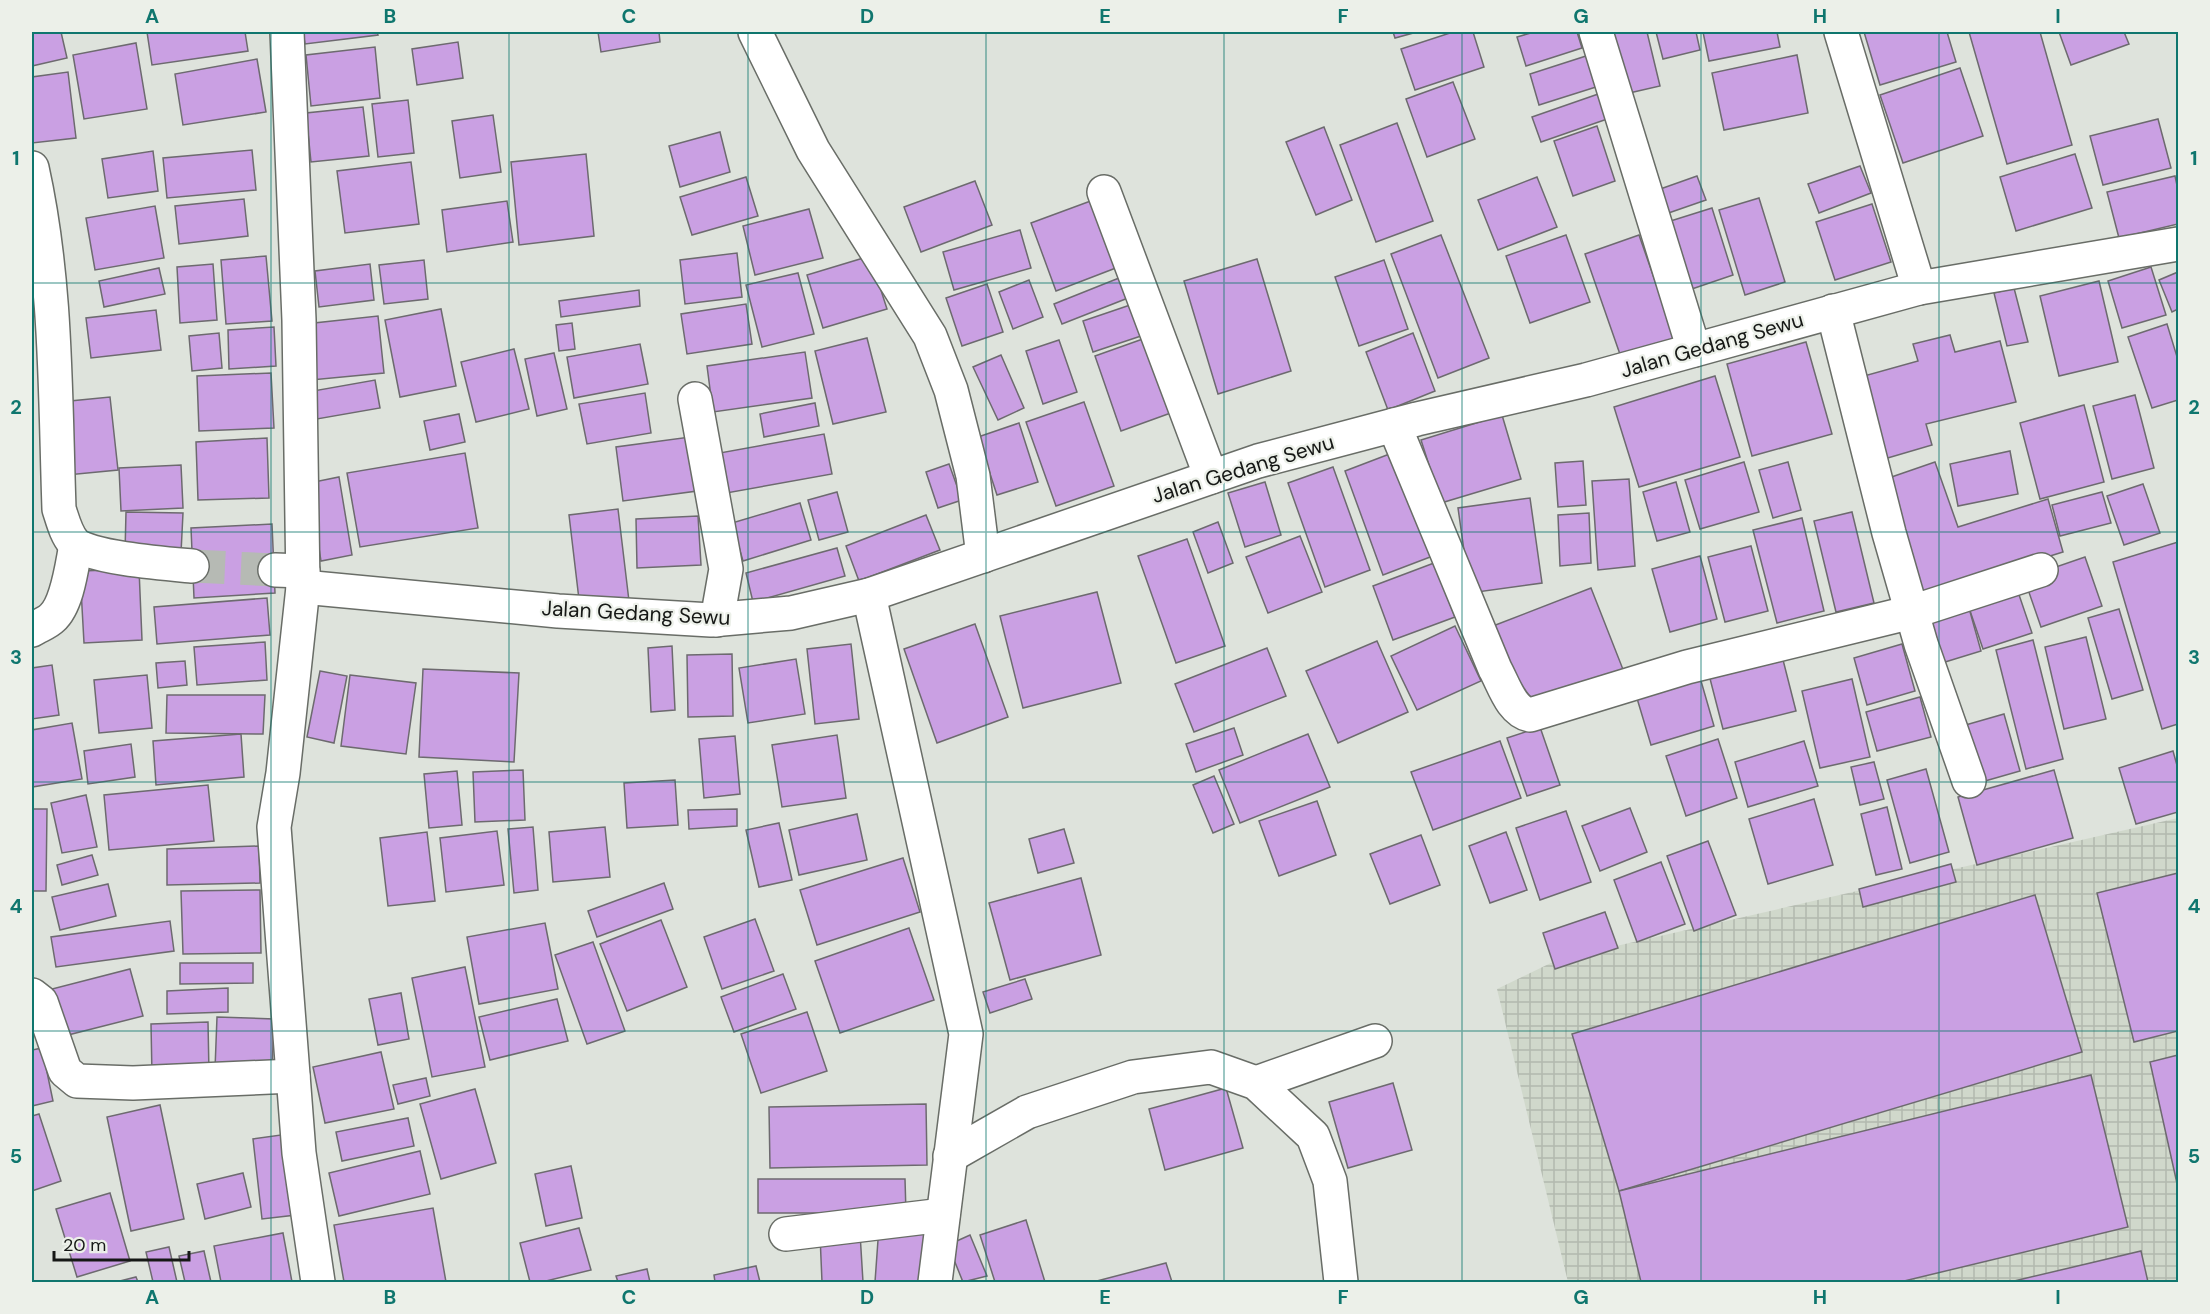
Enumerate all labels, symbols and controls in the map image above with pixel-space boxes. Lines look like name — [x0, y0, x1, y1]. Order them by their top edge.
text: A — [145, 3, 159, 29]
text: B — [384, 3, 396, 29]
text: C — [622, 3, 636, 29]
text: D — [860, 3, 874, 29]
text: E — [1099, 3, 1111, 29]
text: F — [1337, 3, 1349, 29]
text: G — [1573, 3, 1589, 29]
text: H — [1813, 3, 1827, 29]
text: I — [2055, 3, 2061, 29]
text: 1 — [12, 145, 20, 171]
text: 1 — [2190, 145, 2198, 171]
street label: Jalan Gedang Sewu — [1617, 305, 1807, 385]
text: 2 — [10, 394, 22, 420]
text: 2 — [2188, 394, 2200, 420]
street label: Jalan Gedang Sewu — [1148, 428, 1338, 510]
street label: Jalan Gedang Sewu — [541, 594, 731, 632]
text: 3 — [10, 644, 22, 670]
text: 3 — [2188, 644, 2200, 670]
text: 4 — [10, 893, 23, 919]
text: 4 — [2188, 893, 2201, 919]
text: 5 — [10, 1143, 22, 1169]
text: 5 — [2188, 1143, 2200, 1169]
scale bar — [54, 1224, 189, 1262]
text: 20 m — [63, 1233, 106, 1257]
text: A — [145, 1284, 159, 1310]
text: B — [384, 1284, 396, 1310]
text: C — [622, 1284, 636, 1310]
text: D — [860, 1284, 874, 1310]
text: E — [1099, 1284, 1111, 1310]
text: F — [1337, 1284, 1349, 1310]
text: G — [1573, 1284, 1589, 1310]
text: H — [1813, 1284, 1827, 1310]
text: I — [2055, 1284, 2061, 1310]

